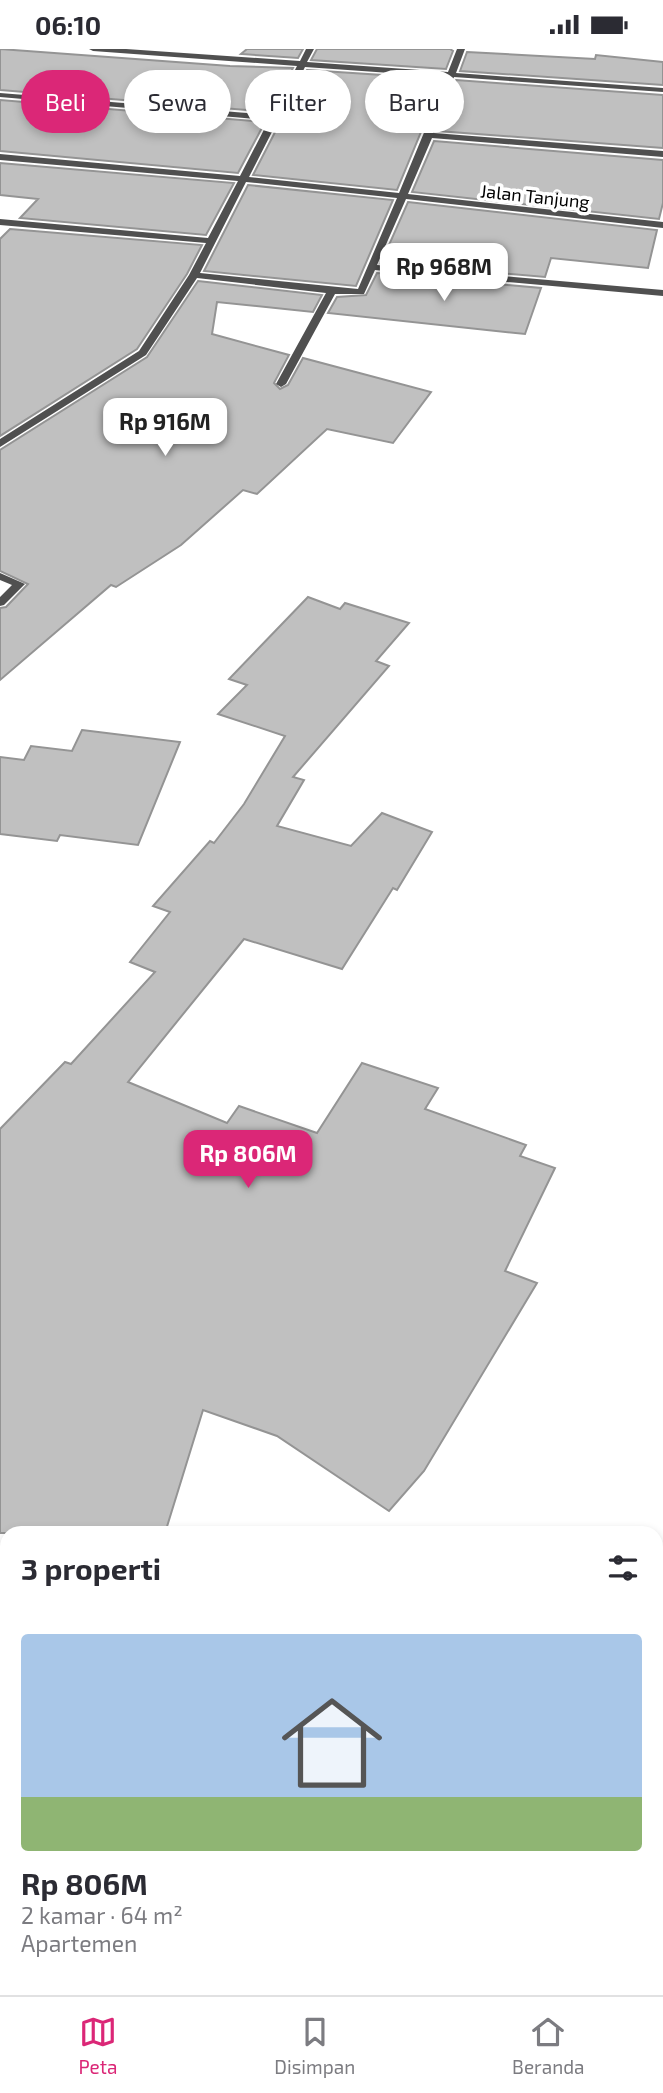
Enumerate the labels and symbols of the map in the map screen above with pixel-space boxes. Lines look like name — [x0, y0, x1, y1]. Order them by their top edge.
street label: Jalan Tanjung — [479, 179, 591, 213]
pin: Rp 968M — [379, 243, 509, 303]
pin: Rp 916M — [100, 399, 230, 458]
pin: Rp 806M — [183, 1131, 313, 1190]

